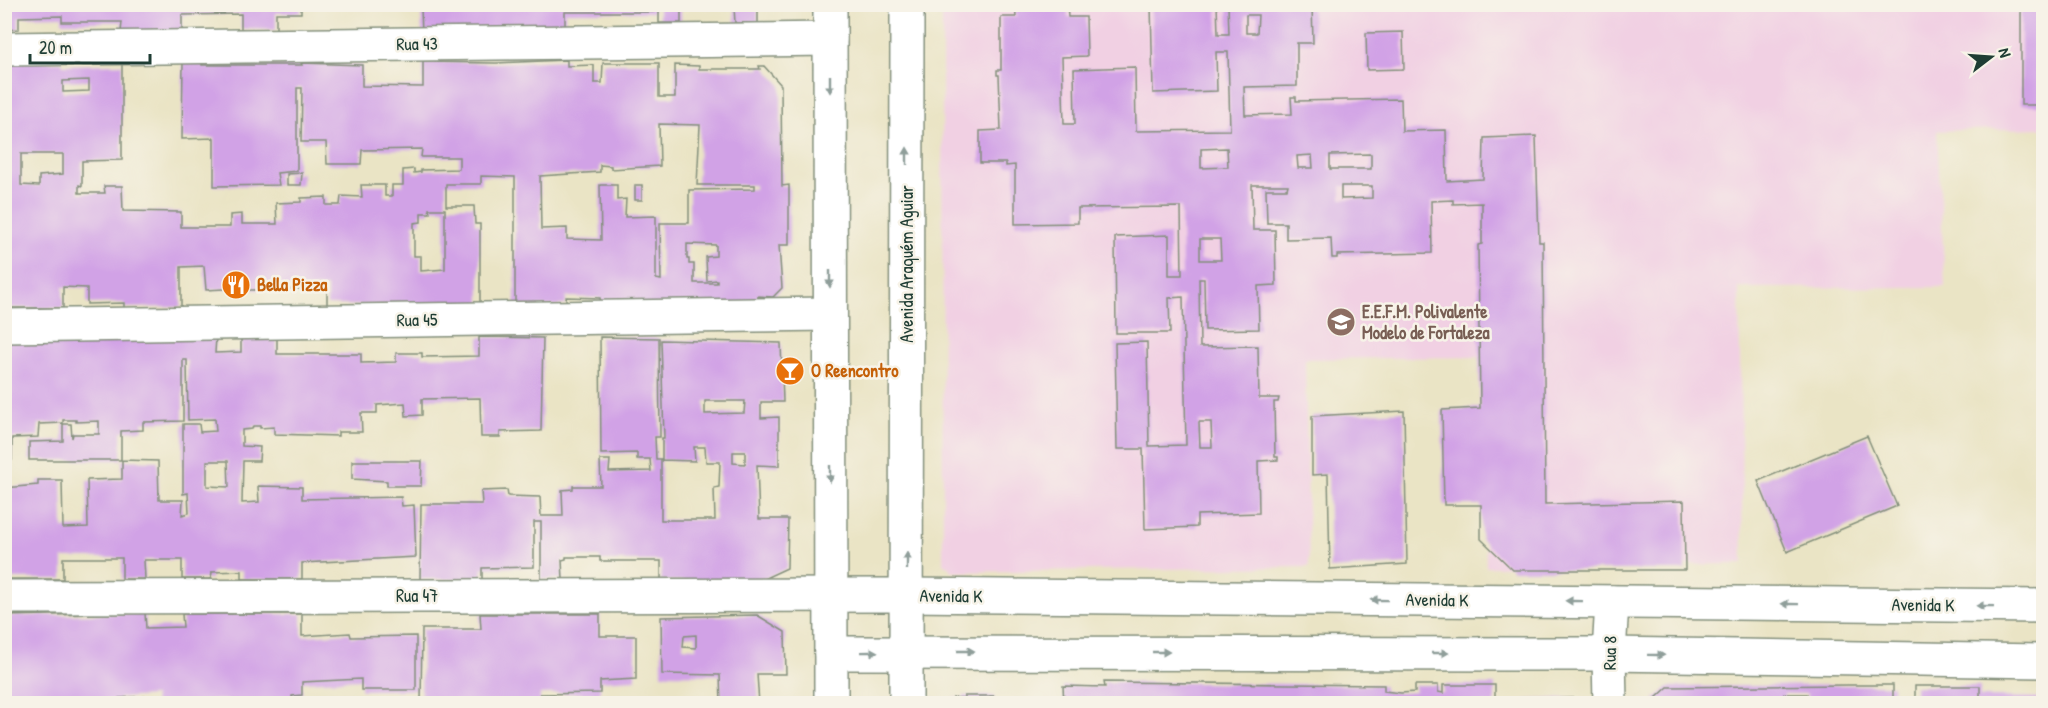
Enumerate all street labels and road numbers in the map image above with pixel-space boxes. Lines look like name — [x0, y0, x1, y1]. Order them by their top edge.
street label: Rua 43 — [396, 31, 438, 56]
street label: Avenida Araquém Aguiar — [894, 185, 919, 343]
street label: Rua 45 — [396, 307, 438, 332]
street label: Avenida K — [919, 582, 983, 609]
street label: Rua 47 — [396, 583, 438, 608]
street label: Avenida K — [1405, 586, 1469, 613]
street label: Avenida K — [1891, 591, 1955, 618]
street label: Rua 8 — [1597, 635, 1622, 670]

